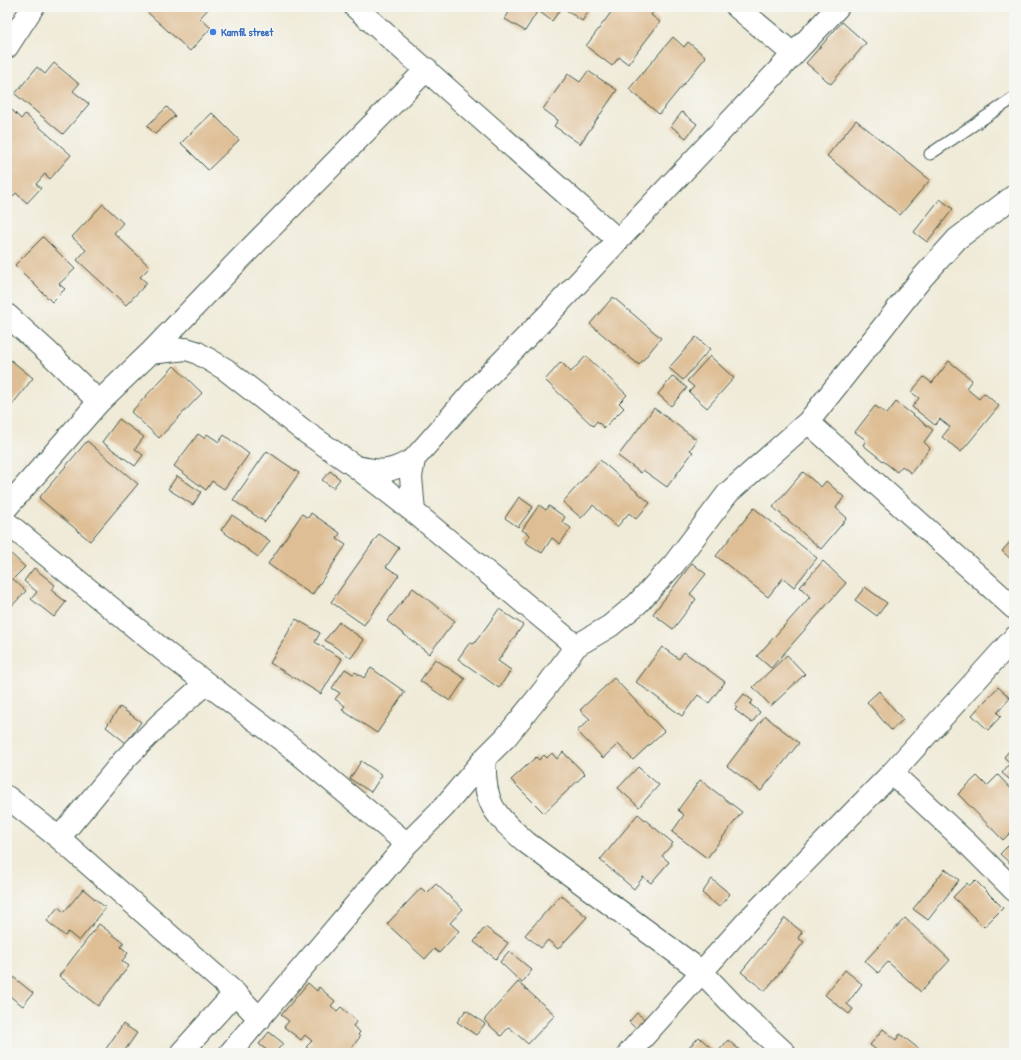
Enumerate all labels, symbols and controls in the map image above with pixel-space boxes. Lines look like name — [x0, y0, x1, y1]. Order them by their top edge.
place label: Kamfil street — [221, 25, 274, 39]
marker: Kamfil street — [208, 27, 218, 37]

